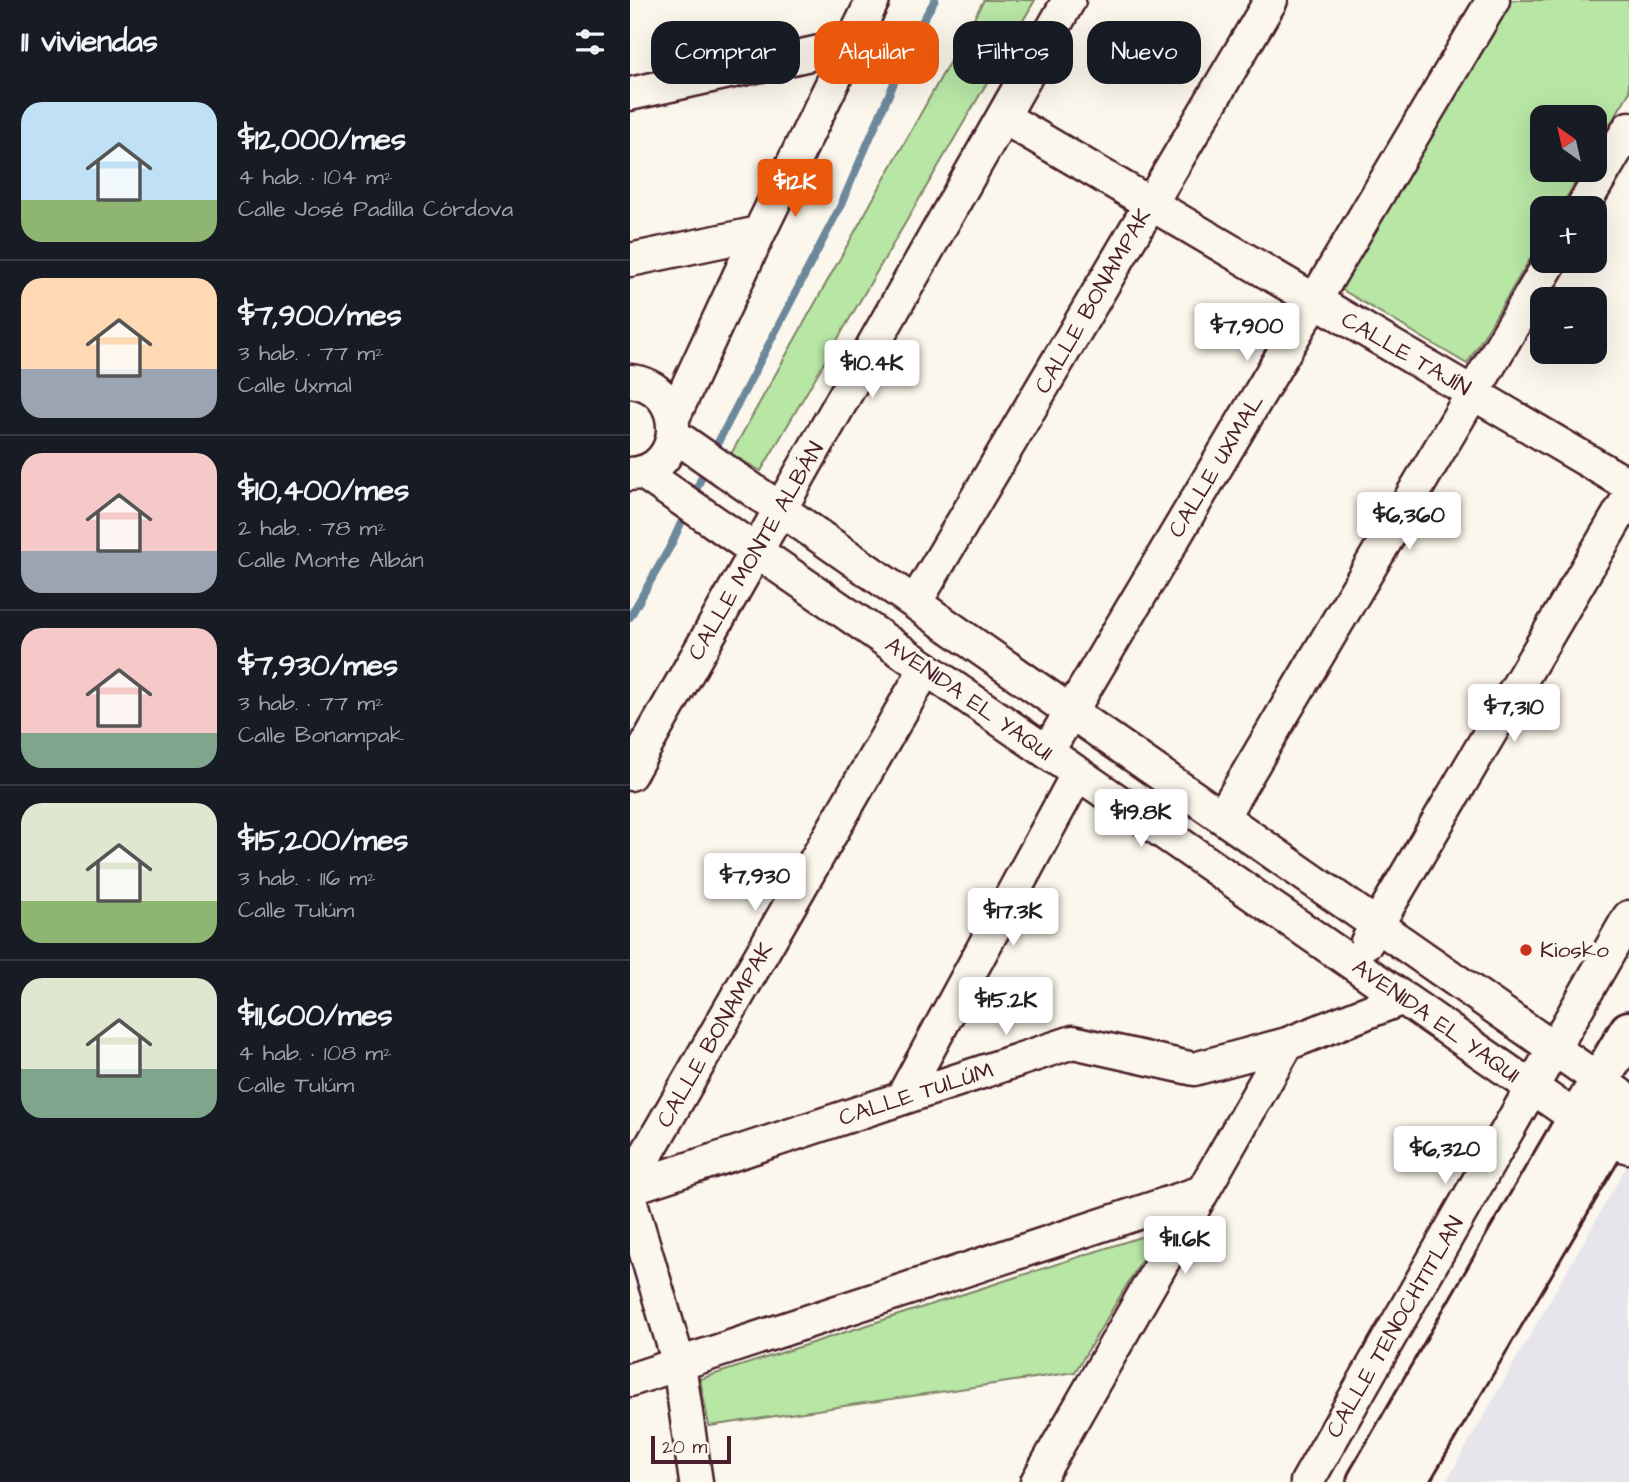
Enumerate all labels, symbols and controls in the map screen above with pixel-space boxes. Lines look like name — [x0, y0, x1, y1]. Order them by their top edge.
text: 11 viviendas — [21, 21, 158, 63]
chip: Comprar — [651, 21, 800, 84]
chip: Alquilar — [814, 21, 939, 84]
chip: Filtros — [953, 21, 1073, 84]
chip: Nuevo — [1087, 21, 1201, 84]
icon: filters — [571, 23, 609, 61]
north arrow — [1530, 105, 1606, 182]
map controls — [1530, 105, 1607, 364]
text: $12,000/mes — [238, 119, 406, 161]
icon: home — [77, 130, 161, 214]
pin: $12K — [754, 160, 836, 219]
text: 4 hab. · 104 m² — [238, 161, 393, 193]
text: $12K — [774, 166, 816, 198]
text: Calle José Padilla Córdova — [238, 193, 513, 225]
button: + — [1530, 196, 1607, 273]
street label: CALLE BONAMPAK — [1027, 202, 1159, 399]
button: − — [1530, 287, 1607, 364]
text: $7,900/mes — [238, 295, 402, 337]
pin: $7,900 — [1190, 304, 1304, 363]
street label: CALLE TAJÍN — [1335, 304, 1477, 404]
icon: home — [77, 306, 161, 390]
text: $7,900 — [1210, 310, 1284, 342]
text: 3 hab. · 77 m² — [238, 337, 384, 369]
pin: $10.4K — [815, 340, 929, 400]
text: $10.4K — [840, 347, 904, 379]
text: Calle Uxmal — [238, 369, 352, 401]
street label: CALLE UXMAL — [1161, 388, 1271, 544]
street label: CALLE MONTE ALBÁN — [680, 436, 832, 666]
text: $10,400/mes — [238, 470, 409, 512]
icon: home — [77, 481, 161, 565]
pin: $6,360 — [1352, 492, 1466, 552]
text: $6,360 — [1373, 499, 1445, 531]
text: 2 hab. · 78 m² — [238, 512, 386, 544]
text: Calle Monte Albán — [238, 544, 424, 576]
street label: AVENIDA EL YAQUI — [879, 629, 1059, 769]
text: $7,930/mes — [238, 645, 398, 687]
icon: home — [77, 656, 161, 740]
pin: $7,310 — [1457, 684, 1571, 744]
text: 3 hab. · 77 m² — [238, 687, 384, 719]
text: $7,310 — [1484, 691, 1544, 723]
text: Calle Bonampak — [238, 719, 404, 751]
pin: $19.8K — [1084, 790, 1198, 849]
text: $19.8K — [1111, 796, 1171, 828]
text: $15,200/mes — [238, 820, 408, 862]
icon: home — [77, 831, 161, 915]
pin: $7,930 — [698, 853, 812, 913]
text: $7,930 — [720, 860, 790, 892]
text: 3 hab. · 116 m² — [238, 862, 376, 894]
pin: $17.3K — [956, 888, 1070, 948]
text: Calle Tulúm — [238, 894, 354, 926]
text: $17.3K — [984, 895, 1042, 927]
place label: Kiosko — [1540, 934, 1609, 966]
street label: CALLE BONAMPAK — [649, 936, 781, 1133]
marker: Kiosko — [1518, 942, 1534, 958]
street label: AVENIDA EL YAQUI — [1346, 951, 1526, 1091]
pin: $15.2K — [949, 978, 1063, 1037]
text: $15.2K — [975, 984, 1037, 1016]
text: $11,600/mes — [238, 995, 393, 1037]
icon: home — [77, 1006, 161, 1090]
text: 4 hab. · 108 m² — [238, 1037, 392, 1069]
street label: CALLE TULÚM — [835, 1054, 997, 1134]
text: Calle Tulúm — [238, 1069, 354, 1101]
pin: $6,320 — [1388, 1126, 1502, 1186]
text: $6,320 — [1410, 1133, 1480, 1165]
street label: CALLE TENOCHTITLAN — [1318, 1210, 1472, 1444]
pin: $11.6K — [1128, 1216, 1242, 1276]
text: $11.6K — [1160, 1223, 1210, 1255]
scale bar — [651, 1433, 732, 1465]
text: 20 m — [662, 1434, 707, 1461]

